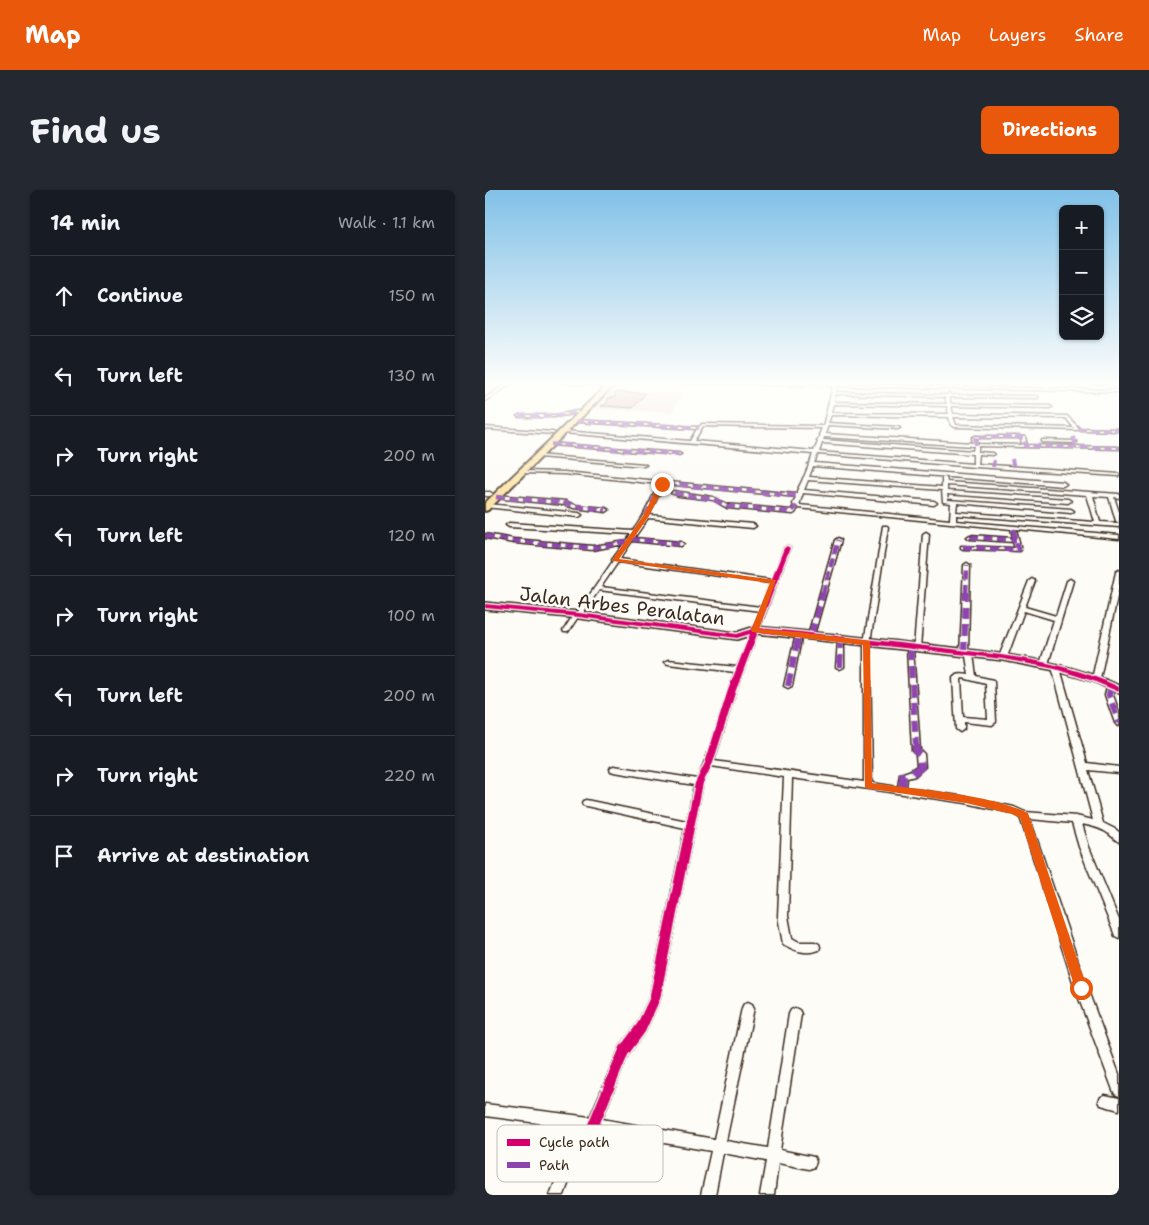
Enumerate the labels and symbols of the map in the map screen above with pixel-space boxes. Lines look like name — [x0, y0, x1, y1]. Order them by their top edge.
route end — [651, 473, 674, 496]
street label: Jalan Arbes Peralatan — [518, 581, 726, 631]
route start — [1070, 977, 1093, 1000]
legend — [497, 1125, 663, 1182]
text: Cycle path — [539, 1133, 610, 1151]
text: Path — [539, 1156, 570, 1174]

